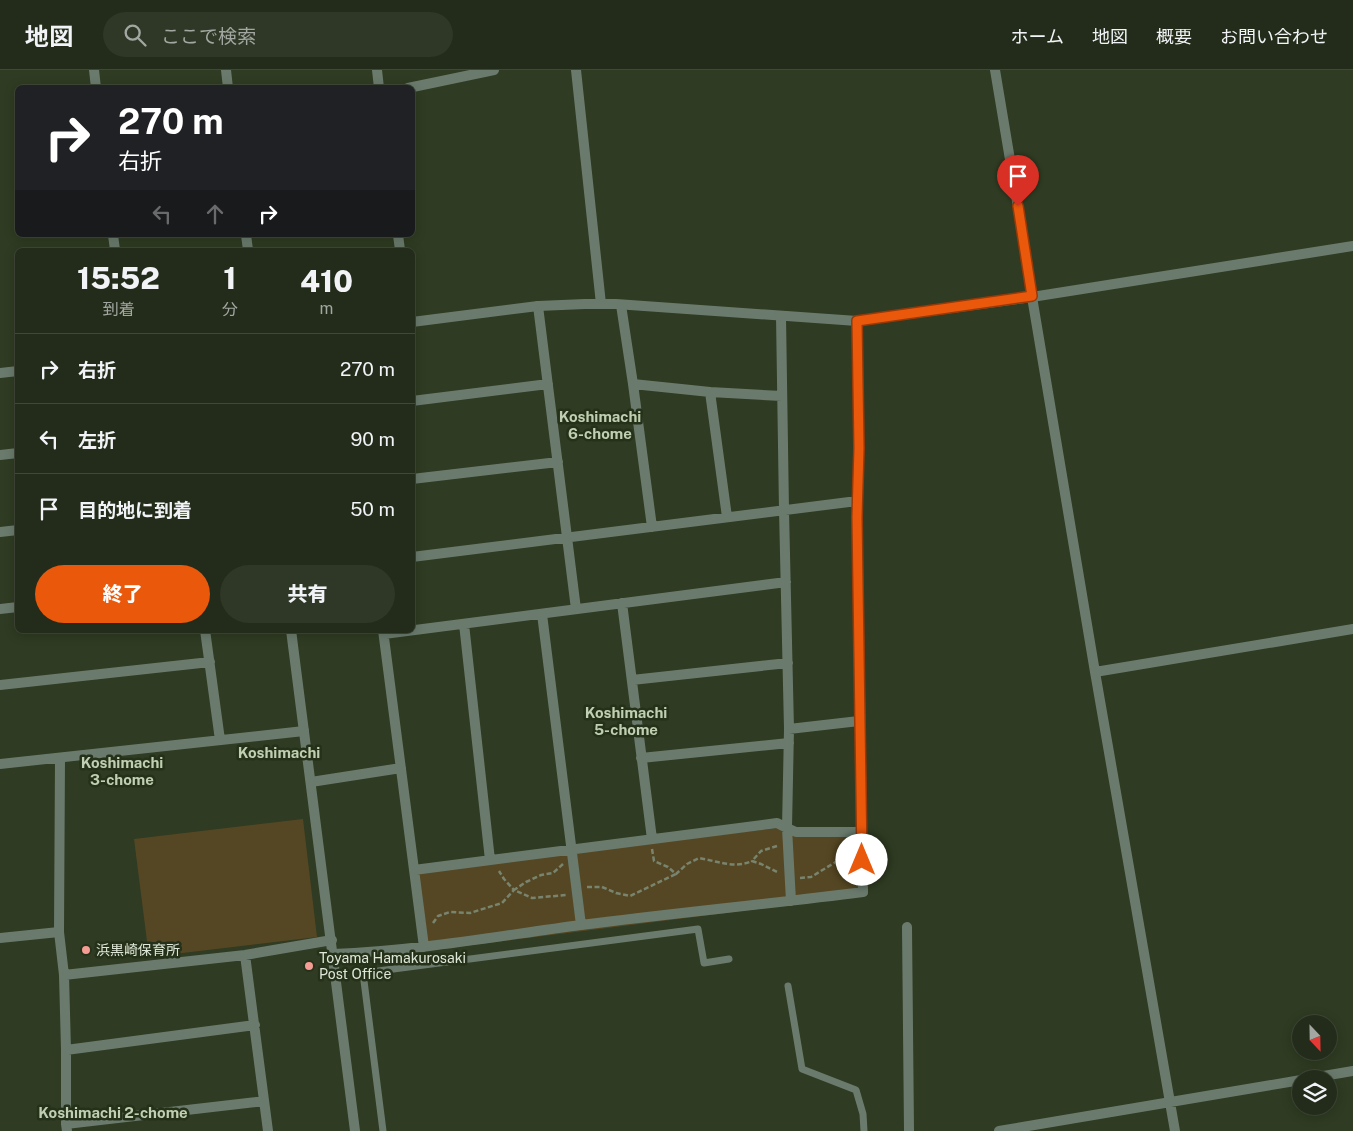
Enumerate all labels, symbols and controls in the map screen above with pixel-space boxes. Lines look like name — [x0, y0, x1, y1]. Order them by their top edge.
search box — [103, 12, 453, 57]
icon: search — [121, 21, 149, 49]
text: 地図 — [25, 22, 73, 50]
text: ここで検索 — [161, 25, 256, 47]
text: ホーム — [1011, 26, 1064, 47]
text: 地図 — [1092, 26, 1128, 47]
text: 概要 — [1156, 26, 1192, 47]
text: お問い合わせ — [1220, 26, 1328, 47]
text: 270 m — [118, 101, 224, 142]
icon: right — [35, 105, 100, 170]
text: 右折 — [118, 148, 162, 174]
pin — [997, 155, 1039, 206]
icon: arrive — [1004, 162, 1032, 190]
icon: left — [148, 200, 176, 228]
icon: ahead — [201, 200, 229, 228]
icon: right — [254, 200, 282, 228]
text: 15:52 — [77, 260, 160, 296]
text: 1 — [223, 260, 237, 296]
text: 410 — [300, 263, 353, 299]
text: m — [320, 299, 333, 318]
text: 到着 — [102, 300, 134, 319]
text: 分 — [222, 300, 238, 319]
icon: right — [35, 355, 63, 383]
text: 270 m — [340, 358, 395, 380]
text: 右折 — [78, 359, 116, 381]
district label: Koshimachi 6-chome — [559, 408, 641, 442]
icon: left — [35, 425, 63, 453]
text: 90 m — [351, 428, 395, 450]
text: 左折 — [78, 429, 116, 451]
icon: arrive — [35, 495, 63, 523]
text: 50 m — [350, 498, 395, 520]
text: 目的地に到着 — [78, 499, 192, 521]
button: 終了 — [35, 565, 210, 623]
button: 共有 — [220, 565, 395, 623]
district label: Koshimachi 5-chome — [585, 704, 667, 738]
district label: Koshimachi — [238, 744, 320, 761]
district label: Koshimachi 3-chome — [81, 754, 163, 788]
position arrow — [835, 833, 887, 885]
place label: 浜黒崎保育所 — [96, 942, 180, 958]
marker: 浜黒崎保育所 — [80, 944, 92, 956]
place label: Toyama Hamakurosaki Post Office — [319, 950, 466, 982]
marker: Toyama Hamakurosaki Post Office — [303, 960, 315, 972]
north arrow — [1292, 1015, 1338, 1060]
map controls — [1292, 1015, 1337, 1115]
button: layers — [1292, 1070, 1337, 1115]
district label: Koshimachi 2-chome — [38, 1104, 188, 1121]

